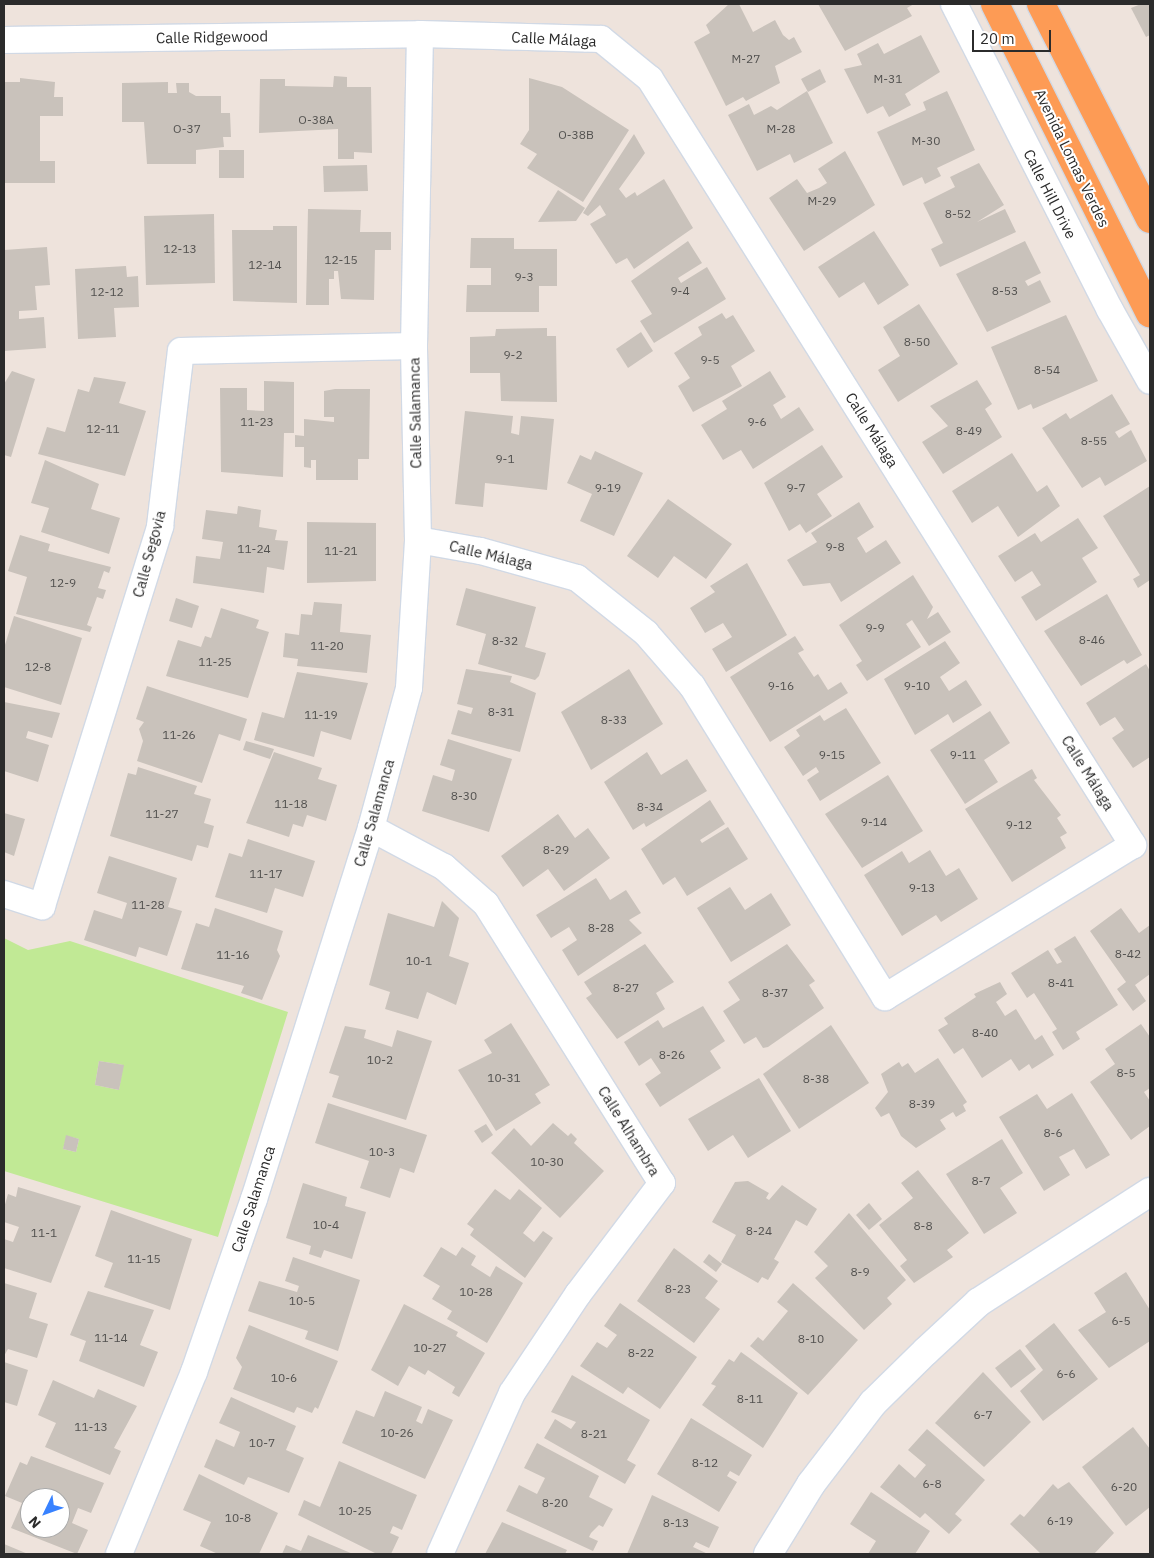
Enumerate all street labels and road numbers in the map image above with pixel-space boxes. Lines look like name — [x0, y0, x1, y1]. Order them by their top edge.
street label: Calle Ridgewood — [156, 27, 268, 47]
street label: Calle Málaga — [511, 28, 597, 50]
street label: Avenida Lomas Verdes — [1031, 86, 1113, 230]
street label: Calle Hill Drive — [1020, 146, 1080, 242]
street label: Calle Salamanca — [405, 357, 425, 469]
street label: Calle Málaga — [842, 389, 902, 471]
street label: Calle Segovia — [129, 509, 169, 599]
street label: Calle Málaga — [447, 537, 535, 573]
street label: Calle Málaga — [1058, 732, 1118, 814]
street label: Calle Salamanca — [350, 757, 398, 869]
street label: Calle Alhambra — [594, 1083, 664, 1179]
street label: Calle Salamanca — [227, 1143, 279, 1255]

